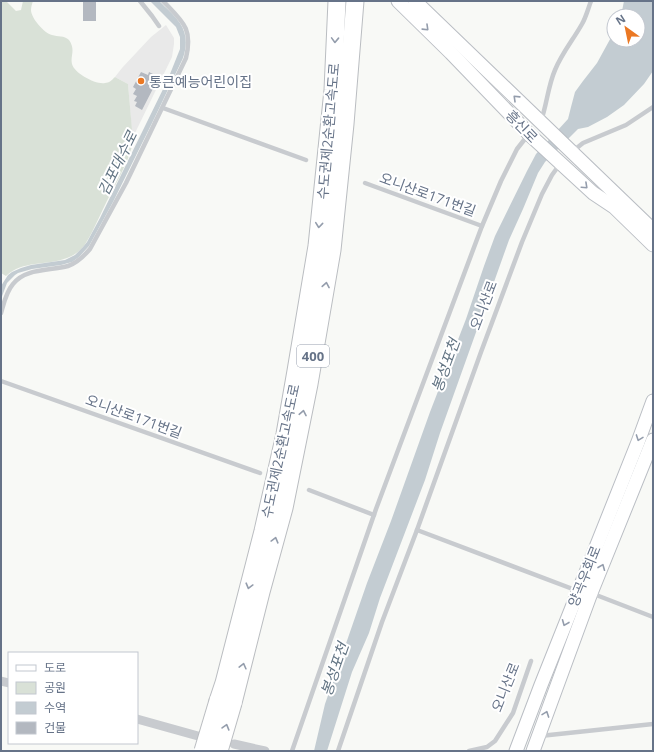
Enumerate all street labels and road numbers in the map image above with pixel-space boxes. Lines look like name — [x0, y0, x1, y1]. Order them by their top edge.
street label: 수도권제2순환고속도로 — [313, 62, 343, 200]
street label: 흥신로 — [502, 106, 542, 147]
street label: 오니산로171번길 — [377, 168, 479, 220]
street label: 오니산로 — [465, 277, 501, 332]
road number: 400 — [297, 345, 329, 367]
street label: 수도권제2순환고속도로 — [256, 382, 304, 520]
street label: 오니산로171번길 — [83, 390, 185, 442]
street label: 양곡우회로 — [563, 542, 605, 609]
street label: 오니산로 — [487, 659, 524, 714]

